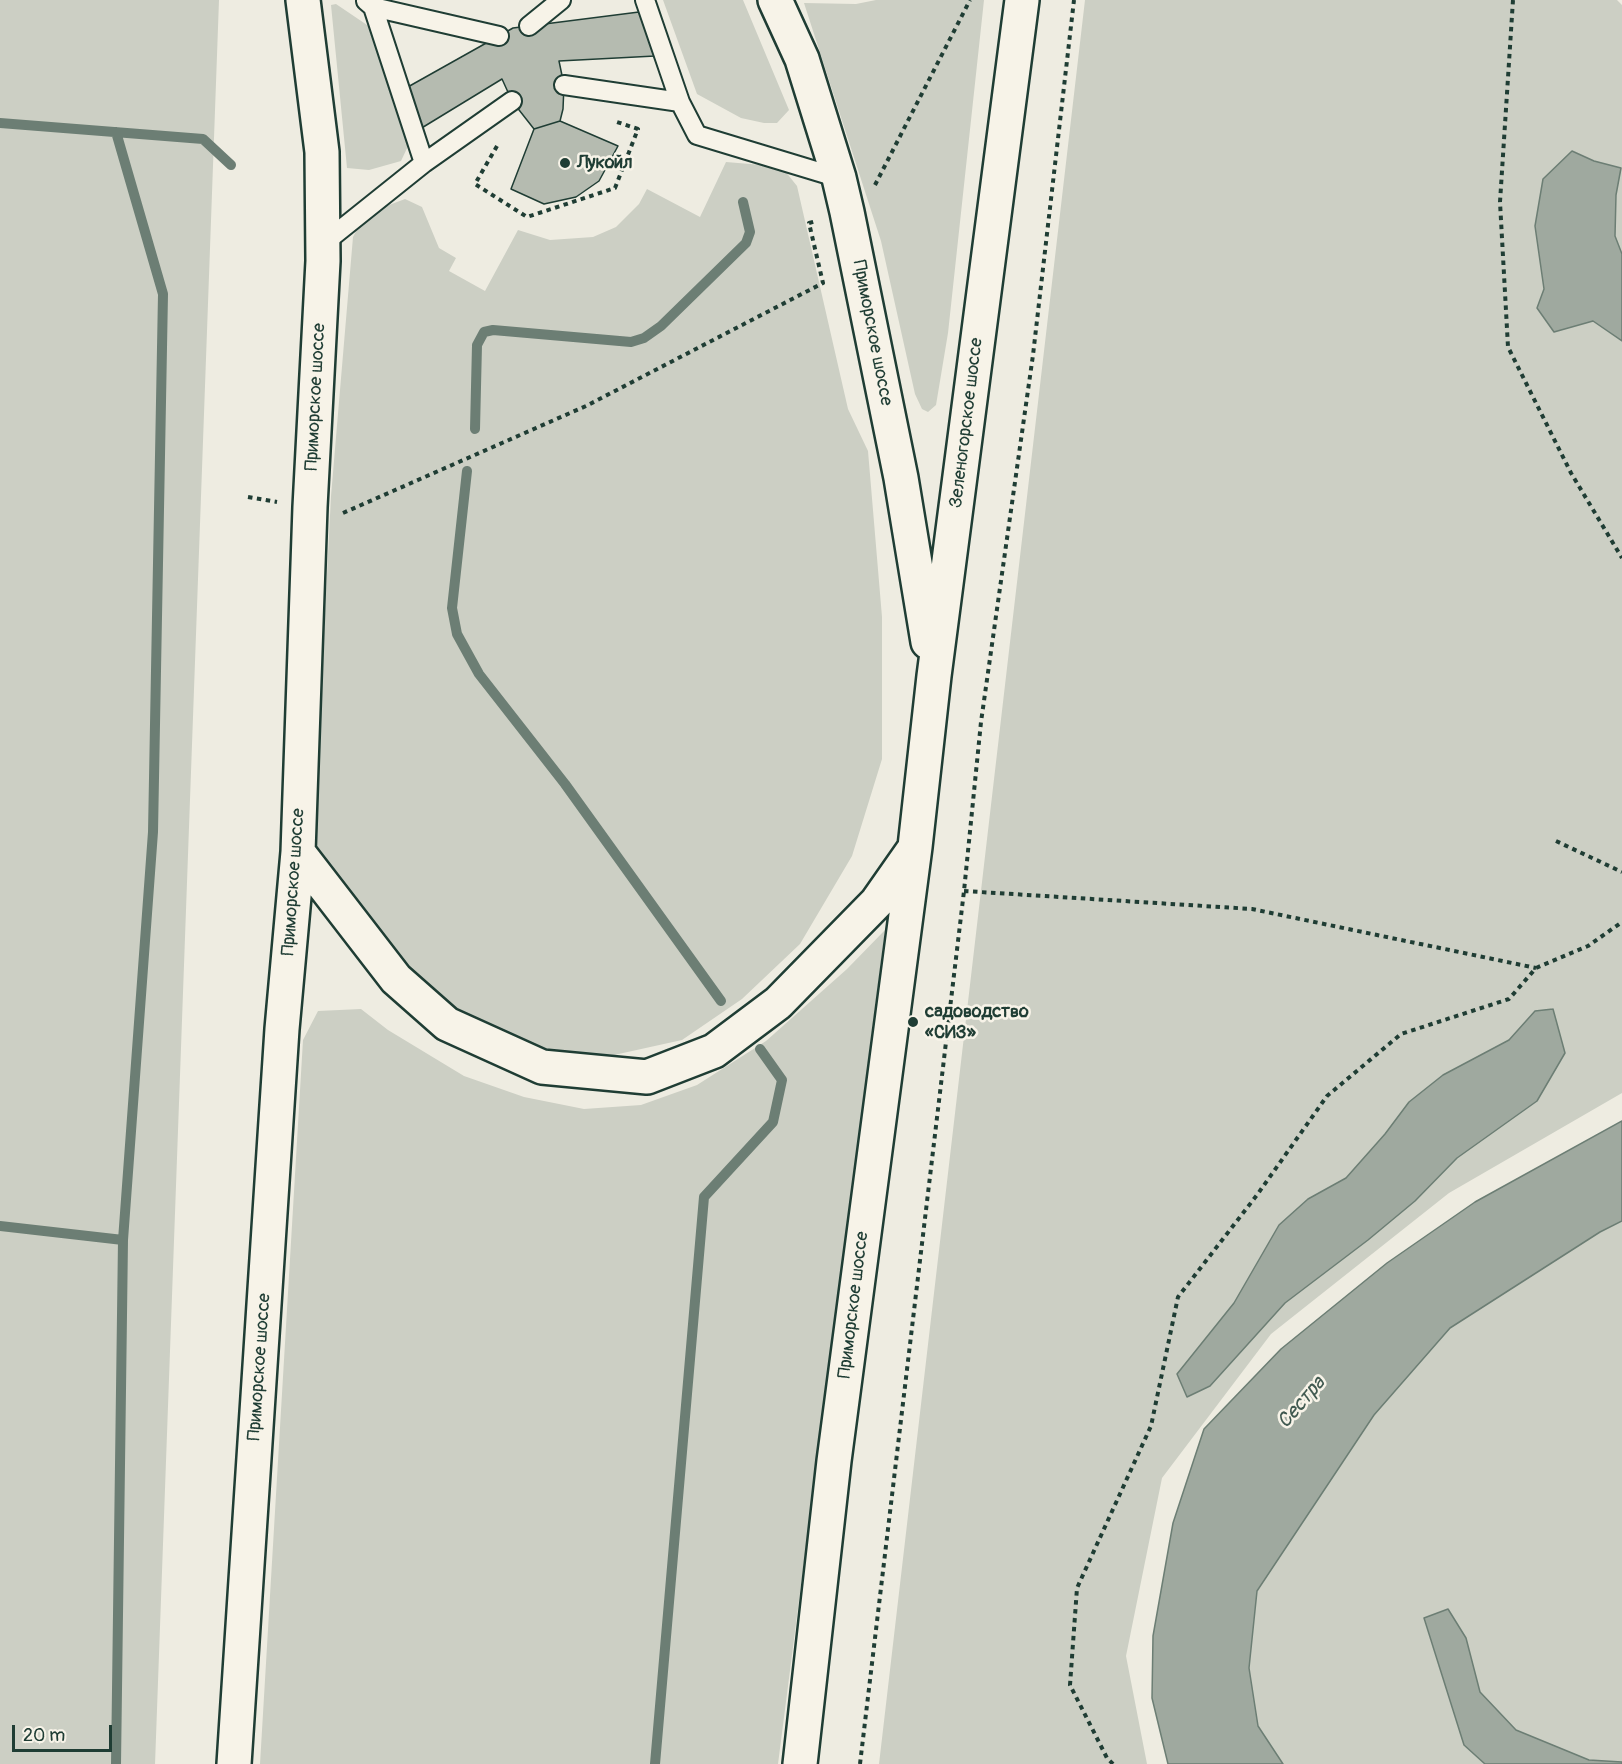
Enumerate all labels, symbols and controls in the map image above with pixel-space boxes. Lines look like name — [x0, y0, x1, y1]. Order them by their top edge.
place label: Лукойл — [577, 152, 633, 174]
marker: Лукойл — [558, 156, 572, 170]
street label: Приморское шоссе — [847, 258, 897, 408]
street label: Приморское шоссе — [301, 323, 331, 471]
street label: Зеленогорское шоссе — [946, 337, 988, 509]
street label: Приморское шоссе — [278, 808, 310, 956]
place label: садоводство «СИЗ» — [925, 1001, 1029, 1044]
marker: садоводство «СИЗ» — [906, 1015, 920, 1029]
street label: Приморское шоссе — [834, 1230, 874, 1380]
street label: Приморское шоссе — [244, 1293, 276, 1441]
water label: Сестра — [1273, 1372, 1331, 1434]
scale bar — [15, 1713, 116, 1751]
text: 20 m — [23, 1724, 65, 1747]

